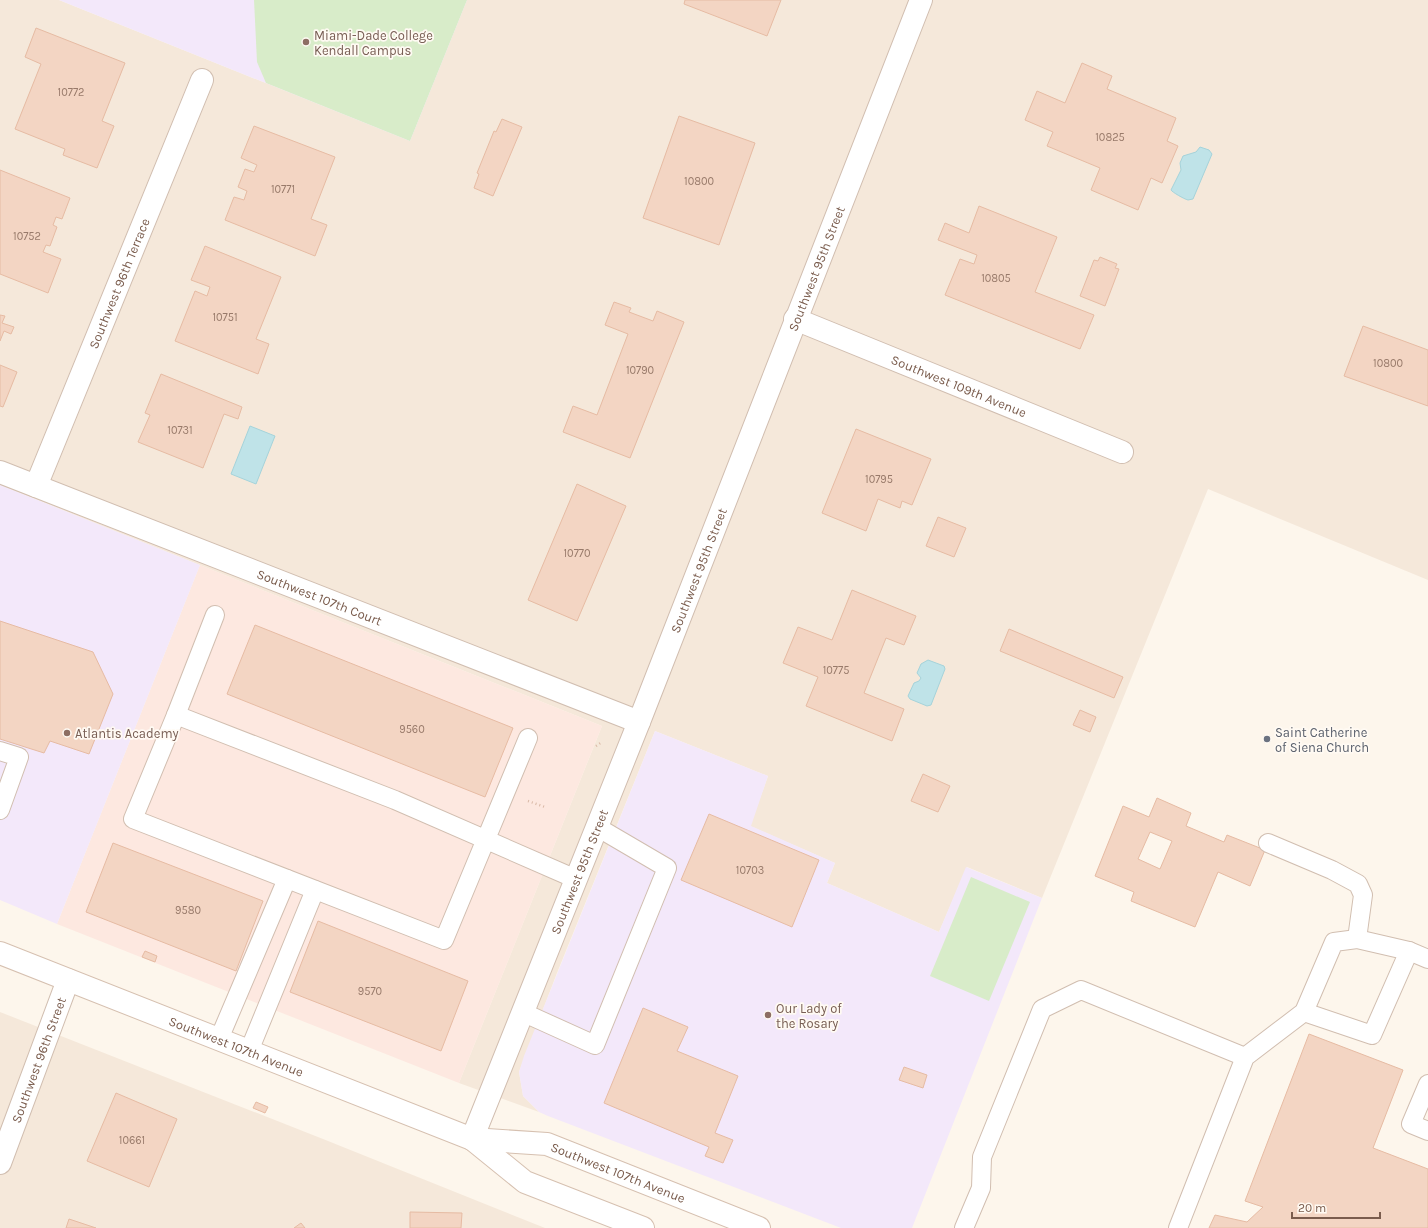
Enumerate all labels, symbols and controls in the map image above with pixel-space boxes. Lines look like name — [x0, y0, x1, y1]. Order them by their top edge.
place label: Miami-Dade College Kendall Campus — [314, 28, 433, 58]
marker: Miami-Dade College Kendall Campus — [301, 37, 311, 47]
house number: 10772 — [58, 86, 84, 99]
house number: 10825 — [1095, 131, 1125, 144]
house number: 10800 — [684, 175, 714, 188]
house number: 10771 — [271, 183, 295, 196]
street label: Southwest 95th Street — [785, 204, 848, 333]
street label: Southwest 96th Terrace — [86, 216, 153, 351]
house number: 10752 — [13, 230, 41, 243]
house number: 10805 — [981, 272, 1011, 285]
house number: 10751 — [212, 311, 238, 324]
street label: Southwest 109th Avenue — [889, 352, 1029, 420]
house number: 10800 — [1373, 357, 1403, 370]
house number: 10790 — [626, 364, 654, 377]
house number: 10731 — [167, 424, 193, 437]
house number: 10795 — [865, 473, 893, 486]
street label: Southwest 95th Street — [668, 506, 730, 635]
house number: 10770 — [563, 547, 591, 560]
street label: Southwest 107th Court — [255, 566, 384, 629]
house number: 10775 — [823, 664, 849, 677]
house number: 9560 — [399, 723, 425, 736]
place label: Saint Catherine of Siena Church — [1275, 725, 1369, 755]
place label: Atlantis Academy — [75, 726, 179, 741]
marker: Atlantis Academy — [62, 728, 72, 738]
marker: Saint Catherine of Siena Church — [1262, 734, 1272, 744]
street label: Southwest 95th Street — [548, 807, 611, 936]
house number: 10703 — [736, 864, 764, 877]
house number: 9580 — [175, 904, 201, 917]
house number: 9570 — [358, 985, 382, 998]
street label: Southwest 96th Street — [9, 995, 69, 1125]
place label: Our Lady of the Rosary — [776, 1001, 842, 1031]
marker: Our Lady of the Rosary — [763, 1010, 773, 1020]
street label: Southwest 107th Avenue — [167, 1013, 306, 1080]
house number: 10661 — [119, 1134, 145, 1147]
street label: Southwest 107th Avenue — [549, 1139, 688, 1206]
scale bar — [1292, 1194, 1380, 1220]
text: 20 m — [1298, 1201, 1326, 1215]

